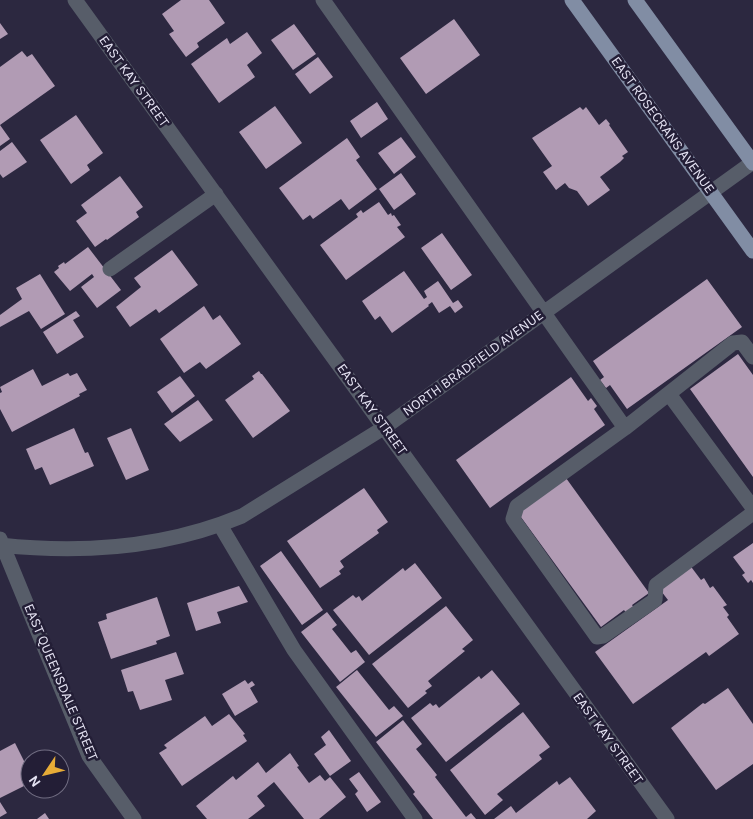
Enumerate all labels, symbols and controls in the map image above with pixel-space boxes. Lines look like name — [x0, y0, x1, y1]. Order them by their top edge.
street label: EAST KAY STREET — [95, 32, 173, 130]
street label: EAST ROSECRANS AVENUE — [608, 53, 718, 197]
street label: NORTH BRADFIELD AVENUE — [399, 306, 547, 420]
street label: EAST KAY STREET — [333, 360, 411, 458]
street label: EAST QUEENSDALE STREET — [20, 601, 102, 763]
street label: EAST KAY STREET — [569, 689, 647, 787]
north arrow — [20, 749, 70, 799]
text: N — [25, 772, 45, 790]

